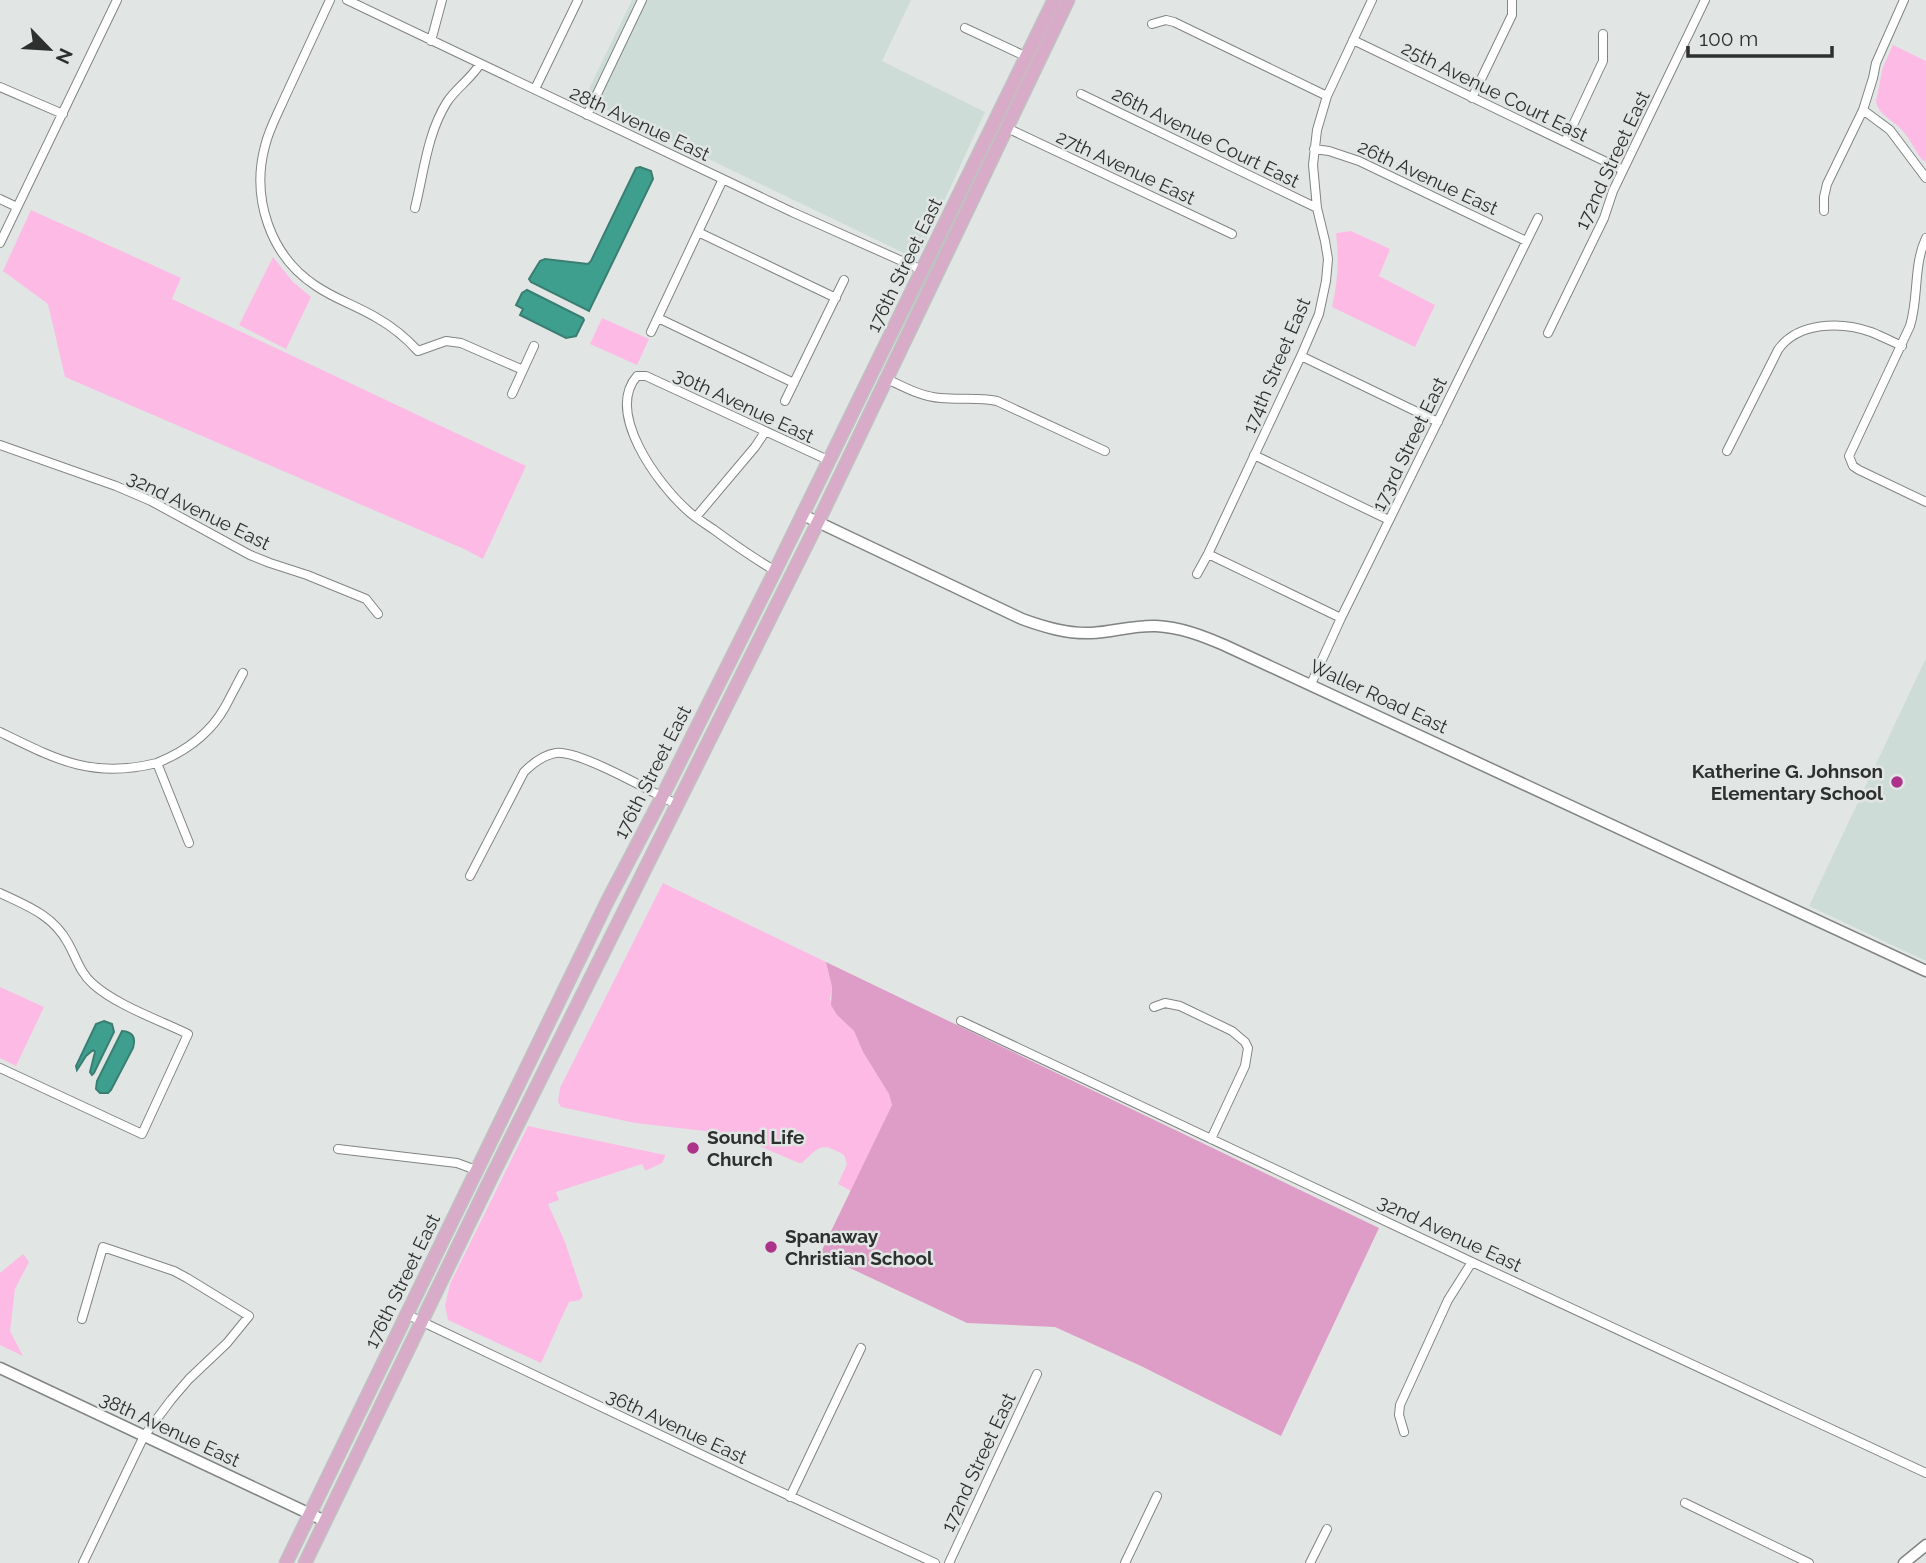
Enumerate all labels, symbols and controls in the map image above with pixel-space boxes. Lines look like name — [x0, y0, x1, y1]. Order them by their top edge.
north arrow — [14, 14, 84, 84]
scale bar — [1688, 14, 1832, 58]
text: 100 m — [1699, 26, 1758, 51]
street label: 25th Avenue Court East — [1398, 36, 1592, 146]
text: N — [51, 45, 77, 67]
street label: 28th Avenue East — [567, 81, 714, 165]
street label: 26th Avenue Court East — [1109, 82, 1304, 192]
street label: 172nd Street East — [1570, 86, 1654, 233]
street label: 27th Avenue East — [1053, 125, 1200, 209]
street label: 26th Avenue East — [1354, 135, 1502, 219]
street label: 176th Street East — [862, 194, 946, 336]
street label: 174th Street East — [1238, 293, 1315, 436]
street label: 30th Avenue East — [670, 363, 818, 447]
street label: 173rd Street East — [1367, 373, 1451, 515]
street label: 32nd Avenue East — [124, 466, 275, 554]
street label: Waller Road East — [1307, 654, 1452, 738]
street label: 176th Street East — [609, 701, 695, 842]
place label: Katherine G. Johnson Elementary School — [1692, 760, 1884, 804]
marker: Katherine G. Johnson Elementary School — [1889, 774, 1905, 790]
place label: Sound Life Church — [707, 1126, 804, 1170]
marker: Sound Life Church — [685, 1140, 701, 1156]
street label: 32nd Avenue East — [1375, 1190, 1526, 1276]
street label: 176th Street East — [360, 1210, 444, 1352]
place label: Spanaway Christian School — [785, 1225, 934, 1269]
marker: Spanaway Christian School — [763, 1239, 779, 1255]
street label: 36th Avenue East — [603, 1384, 751, 1468]
street label: 38th Avenue East — [96, 1387, 244, 1471]
street label: 172nd Street East — [936, 1388, 1020, 1535]

